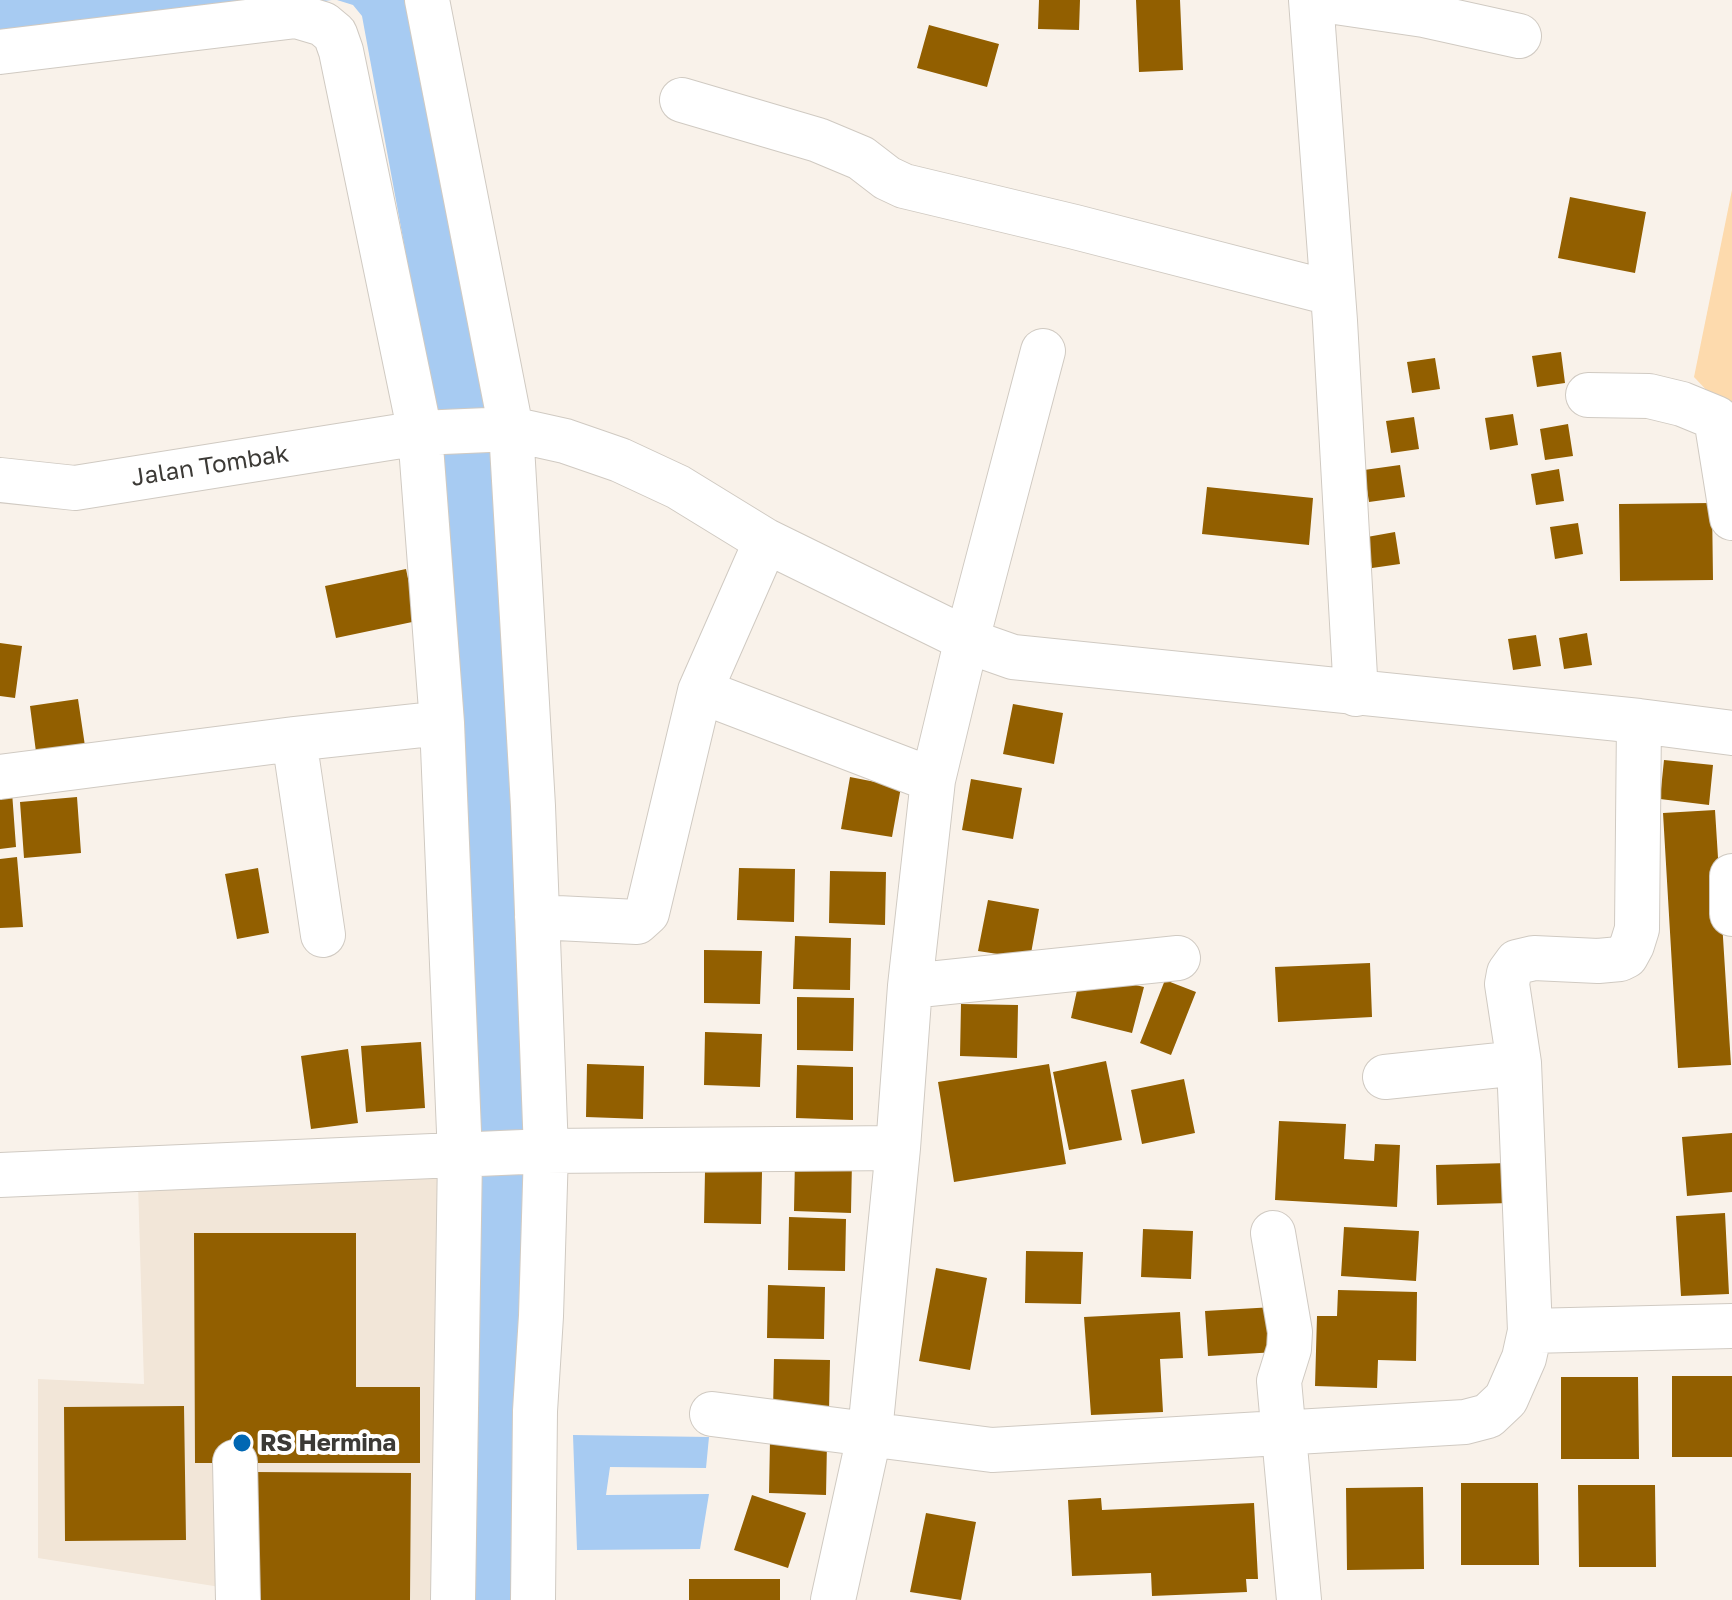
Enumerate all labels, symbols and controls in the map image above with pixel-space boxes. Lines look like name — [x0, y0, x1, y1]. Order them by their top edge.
street label: Jalan Tombak — [129, 439, 291, 493]
place label: RS Hermina — [260, 1429, 396, 1457]
marker: RS Hermina — [231, 1432, 253, 1454]

